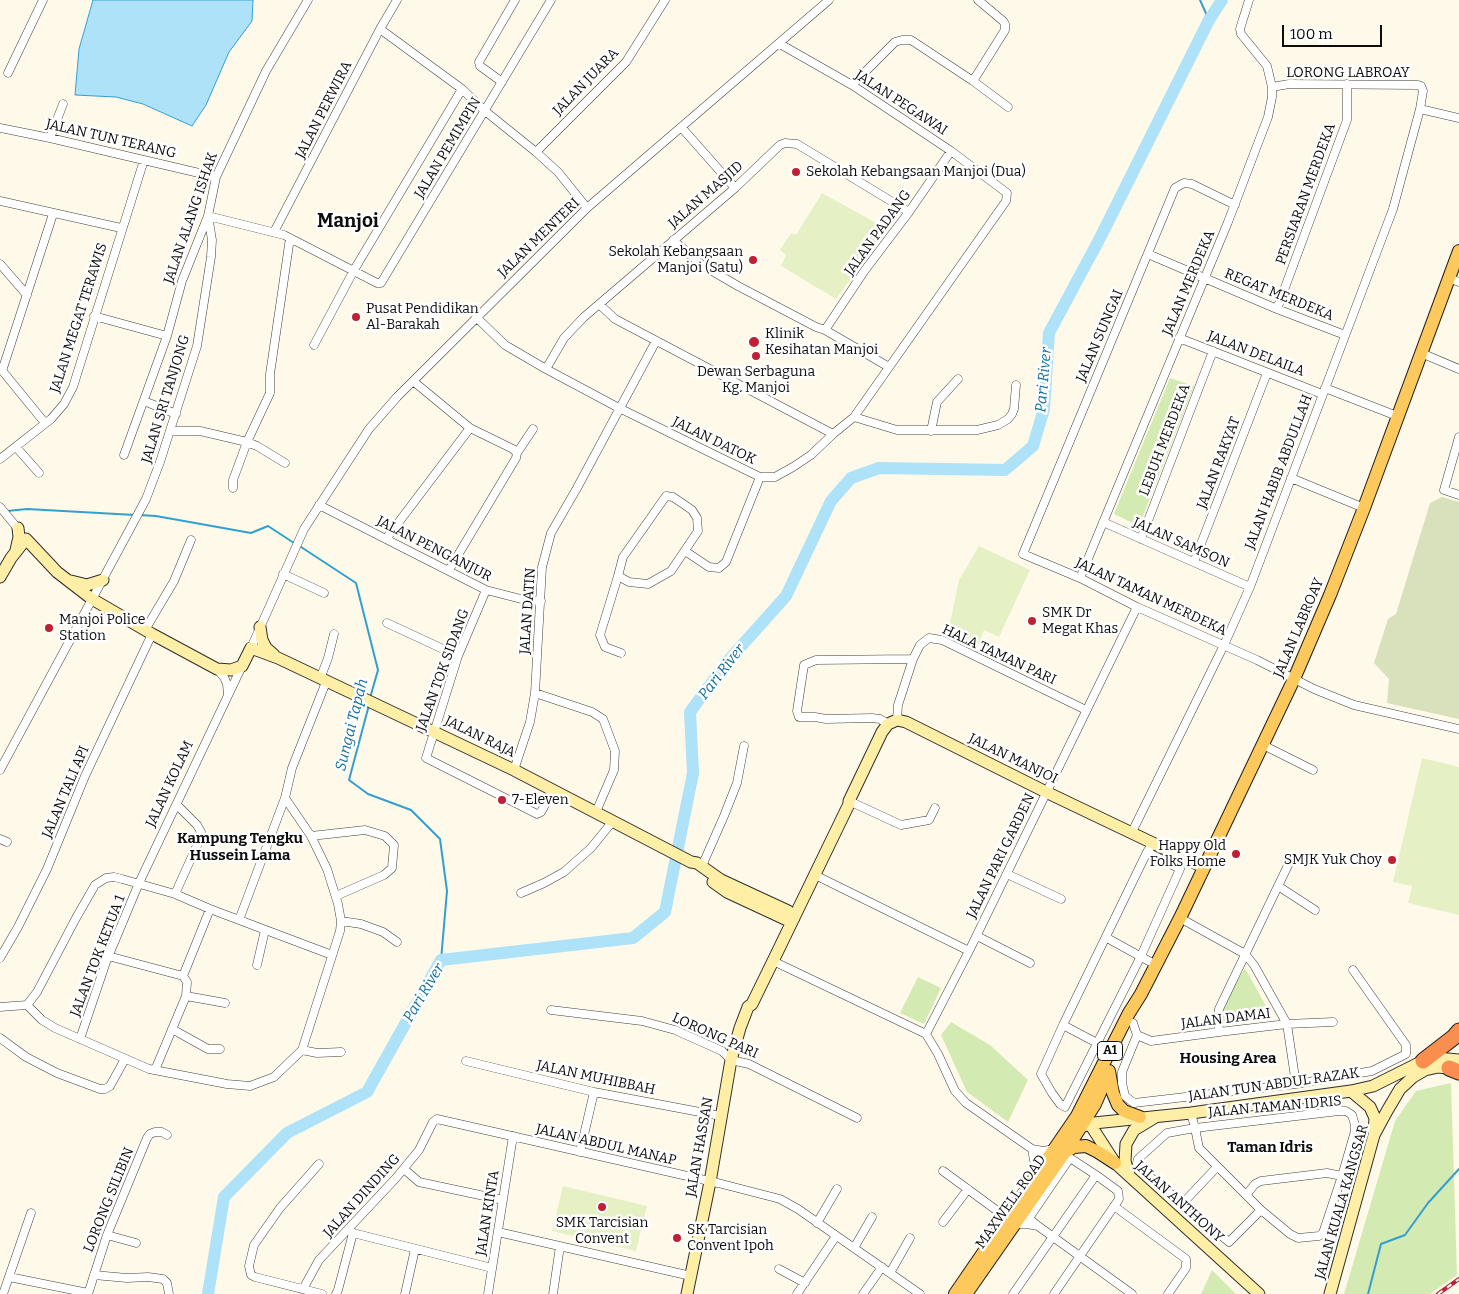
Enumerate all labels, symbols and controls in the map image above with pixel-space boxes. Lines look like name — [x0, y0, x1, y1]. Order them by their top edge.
scale bar — [1284, 15, 1384, 47]
text: 100 m — [1290, 25, 1333, 43]
street label: JALAN JUARA — [550, 45, 622, 119]
street label: JALAN PERWIRA — [292, 58, 356, 162]
street label: LORONG LABROAY — [1286, 65, 1410, 81]
street label: JALAN PEGAWAI — [852, 67, 950, 139]
street label: JALAN PEMIMPIN — [411, 94, 485, 202]
street label: JALAN TUN TERANG — [44, 116, 178, 162]
street label: PERSIARAN MERDEKA — [1273, 121, 1339, 267]
street label: JALAN ALANG ISHAK — [161, 150, 221, 286]
street label: JALAN MASJID — [665, 158, 747, 232]
place label: Sekolah Kebangsaan Manjoi (Dua) — [806, 164, 1026, 180]
marker: Sekolah Kebangsaan Manjoi (Dua) — [790, 166, 802, 178]
street label: JALAN PADANG — [841, 187, 915, 279]
street label: JALAN MENTERI — [495, 195, 583, 281]
district label: Manjoi — [317, 211, 379, 233]
street label: JALAN MERDEKA — [1159, 228, 1219, 338]
street label: JALAN MEGAT TERAWIS — [47, 241, 111, 395]
place label: Sekolah Kebangsaan Manjoi (Satu) — [608, 244, 743, 276]
marker: Sekolah Kebangsaan Manjoi (Satu) — [747, 254, 759, 266]
street label: REGAT MERDEKA — [1222, 265, 1336, 325]
street label: JALAN SUNGAI — [1073, 287, 1127, 385]
place label: Pusat Pendidikan Al-Barakah — [366, 301, 479, 334]
marker: Pusat Pendidikan Al-Barakah — [350, 311, 362, 323]
place label: Klinik Kesihatan Manjoi — [765, 326, 878, 358]
street label: JALAN DELAILA — [1205, 328, 1307, 380]
street label: JALAN SRI TANJONG — [138, 333, 194, 465]
marker: Klinik Kesihatan Manjoi — [747, 335, 761, 349]
water label: Pari River — [1032, 347, 1056, 413]
marker: Dewan Serbaguna Kg. Manjoi — [750, 350, 762, 362]
place label: Dewan Serbaguna Kg. Manjoi — [697, 364, 815, 397]
street label: LEBUH MERDEKA — [1136, 382, 1194, 498]
street label: JALAN HABIB ABDULLAH — [1242, 392, 1316, 552]
street label: JALAN DATOK — [669, 414, 759, 468]
street label: JALAN RAKYAT — [1194, 415, 1244, 511]
street label: JALAN PENGANJUR — [374, 513, 494, 585]
street label: JALAN SAMSON — [1130, 514, 1232, 572]
street label: JALAN TAMAN MERDEKA — [1073, 555, 1229, 639]
street label: JALAN DATIN — [517, 567, 539, 655]
street label: JALAN LABROAY — [1270, 576, 1328, 680]
place label: SMK Dr Megat Khas — [1042, 605, 1118, 638]
street label: JALAN TOK SIDANG — [413, 607, 473, 733]
place label: Manjoi Police Station — [59, 612, 146, 644]
marker: SMK Dr Megat Khas — [1026, 615, 1038, 627]
street label: HALA TAMAN PARI — [939, 621, 1059, 689]
marker: Manjoi Police Station — [43, 622, 55, 634]
water label: Pari River — [695, 641, 749, 703]
water label: Sungai Tapah — [332, 677, 372, 773]
street label: JALAN RAJA — [442, 713, 518, 761]
street label: JALAN MANJOI — [966, 730, 1060, 788]
street label: JALAN KOLAM — [143, 738, 197, 830]
street label: JALAN TALI API — [39, 743, 93, 841]
street label: JALAN PARI GARDEN — [963, 791, 1039, 921]
place label: 7-Eleven — [512, 792, 569, 808]
marker: 7-Eleven — [496, 794, 508, 806]
district label: Kampung Tengku Hussein Lama — [177, 830, 303, 865]
place label: Happy Old Folks Home — [1150, 838, 1226, 870]
marker: Happy Old Folks Home — [1230, 848, 1242, 860]
place label: SMJK Yuk Choy — [1284, 852, 1382, 868]
marker: SMJK Yuk Choy — [1386, 854, 1398, 866]
street label: JALAN TOK KETUA 1 — [67, 893, 129, 1019]
water label: Pari River — [400, 961, 448, 1025]
street label: JALAN DAMAI — [1180, 1005, 1272, 1033]
street label: LORONG PARI — [669, 1010, 761, 1062]
road number: A1 — [1098, 1042, 1122, 1060]
district label: Housing Area — [1180, 1050, 1276, 1068]
street label: JALAN MUHIBBAH — [535, 1057, 657, 1099]
street label: JALAN TUN ABDUL RAZAK — [1188, 1065, 1360, 1105]
street label: JALAN TAMAN IDRIS — [1208, 1093, 1342, 1121]
street label: JALAN HASSAN — [683, 1096, 717, 1198]
street label: JALAN ABDUL MANAP — [534, 1121, 678, 1169]
street label: JALAN KUALA KANGSAR — [1312, 1123, 1372, 1281]
district label: Taman Idris — [1227, 1139, 1313, 1157]
street label: LORONG SILIBIN — [80, 1145, 138, 1255]
street label: JALAN DINDING — [320, 1151, 404, 1241]
street label: MAXWELL ROAD — [972, 1152, 1050, 1252]
street label: JALAN ANTHONY — [1131, 1158, 1227, 1246]
street label: JALAN KINTA — [473, 1169, 503, 1257]
marker: SMK Tarcisian Convent — [596, 1201, 608, 1213]
place label: SMK Tarcisian Convent — [556, 1215, 648, 1248]
place label: SK Tarcisian Convent Ipoh — [687, 1222, 774, 1254]
marker: SK Tarcisian Convent Ipoh — [671, 1232, 683, 1244]

